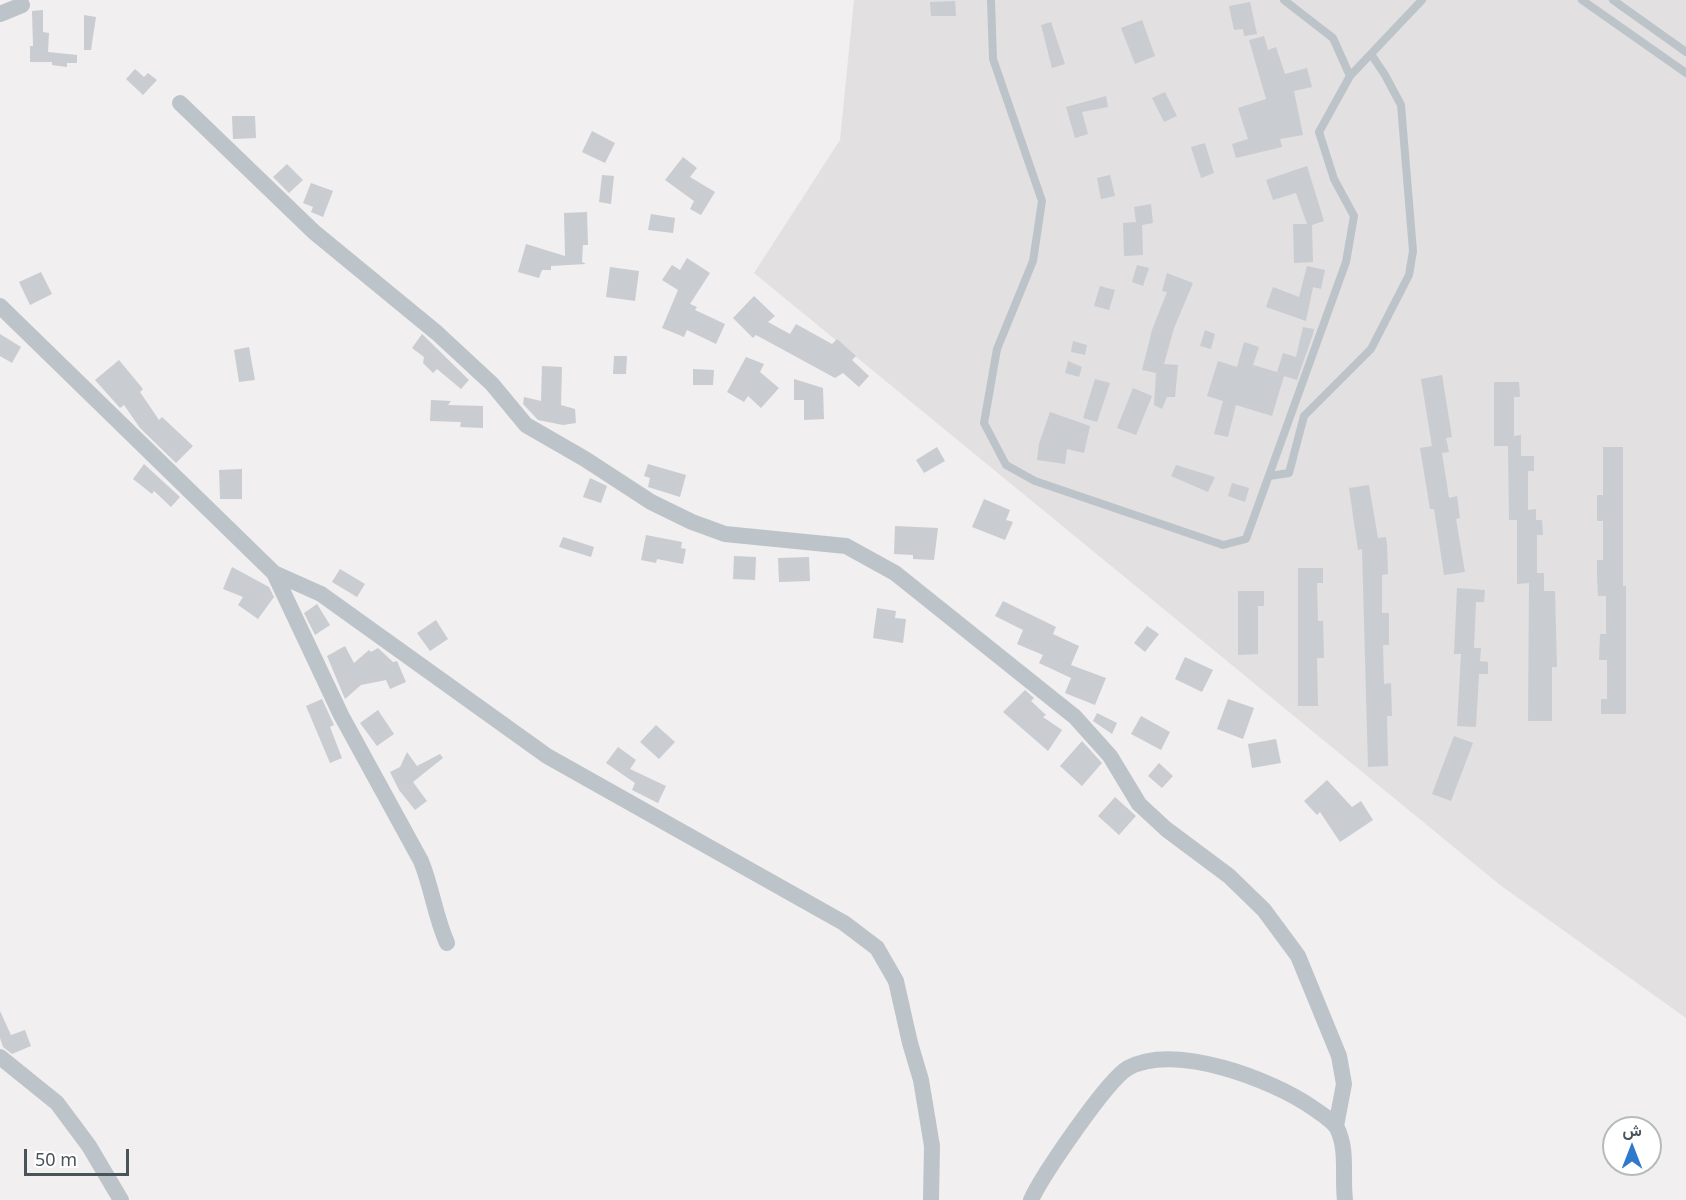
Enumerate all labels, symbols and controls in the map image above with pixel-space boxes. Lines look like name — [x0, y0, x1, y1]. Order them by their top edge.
north arrow — [1602, 1116, 1662, 1176]
text: ش — [1622, 1119, 1642, 1141]
scale bar — [27, 1137, 132, 1175]
text: 50 m — [35, 1147, 77, 1171]

